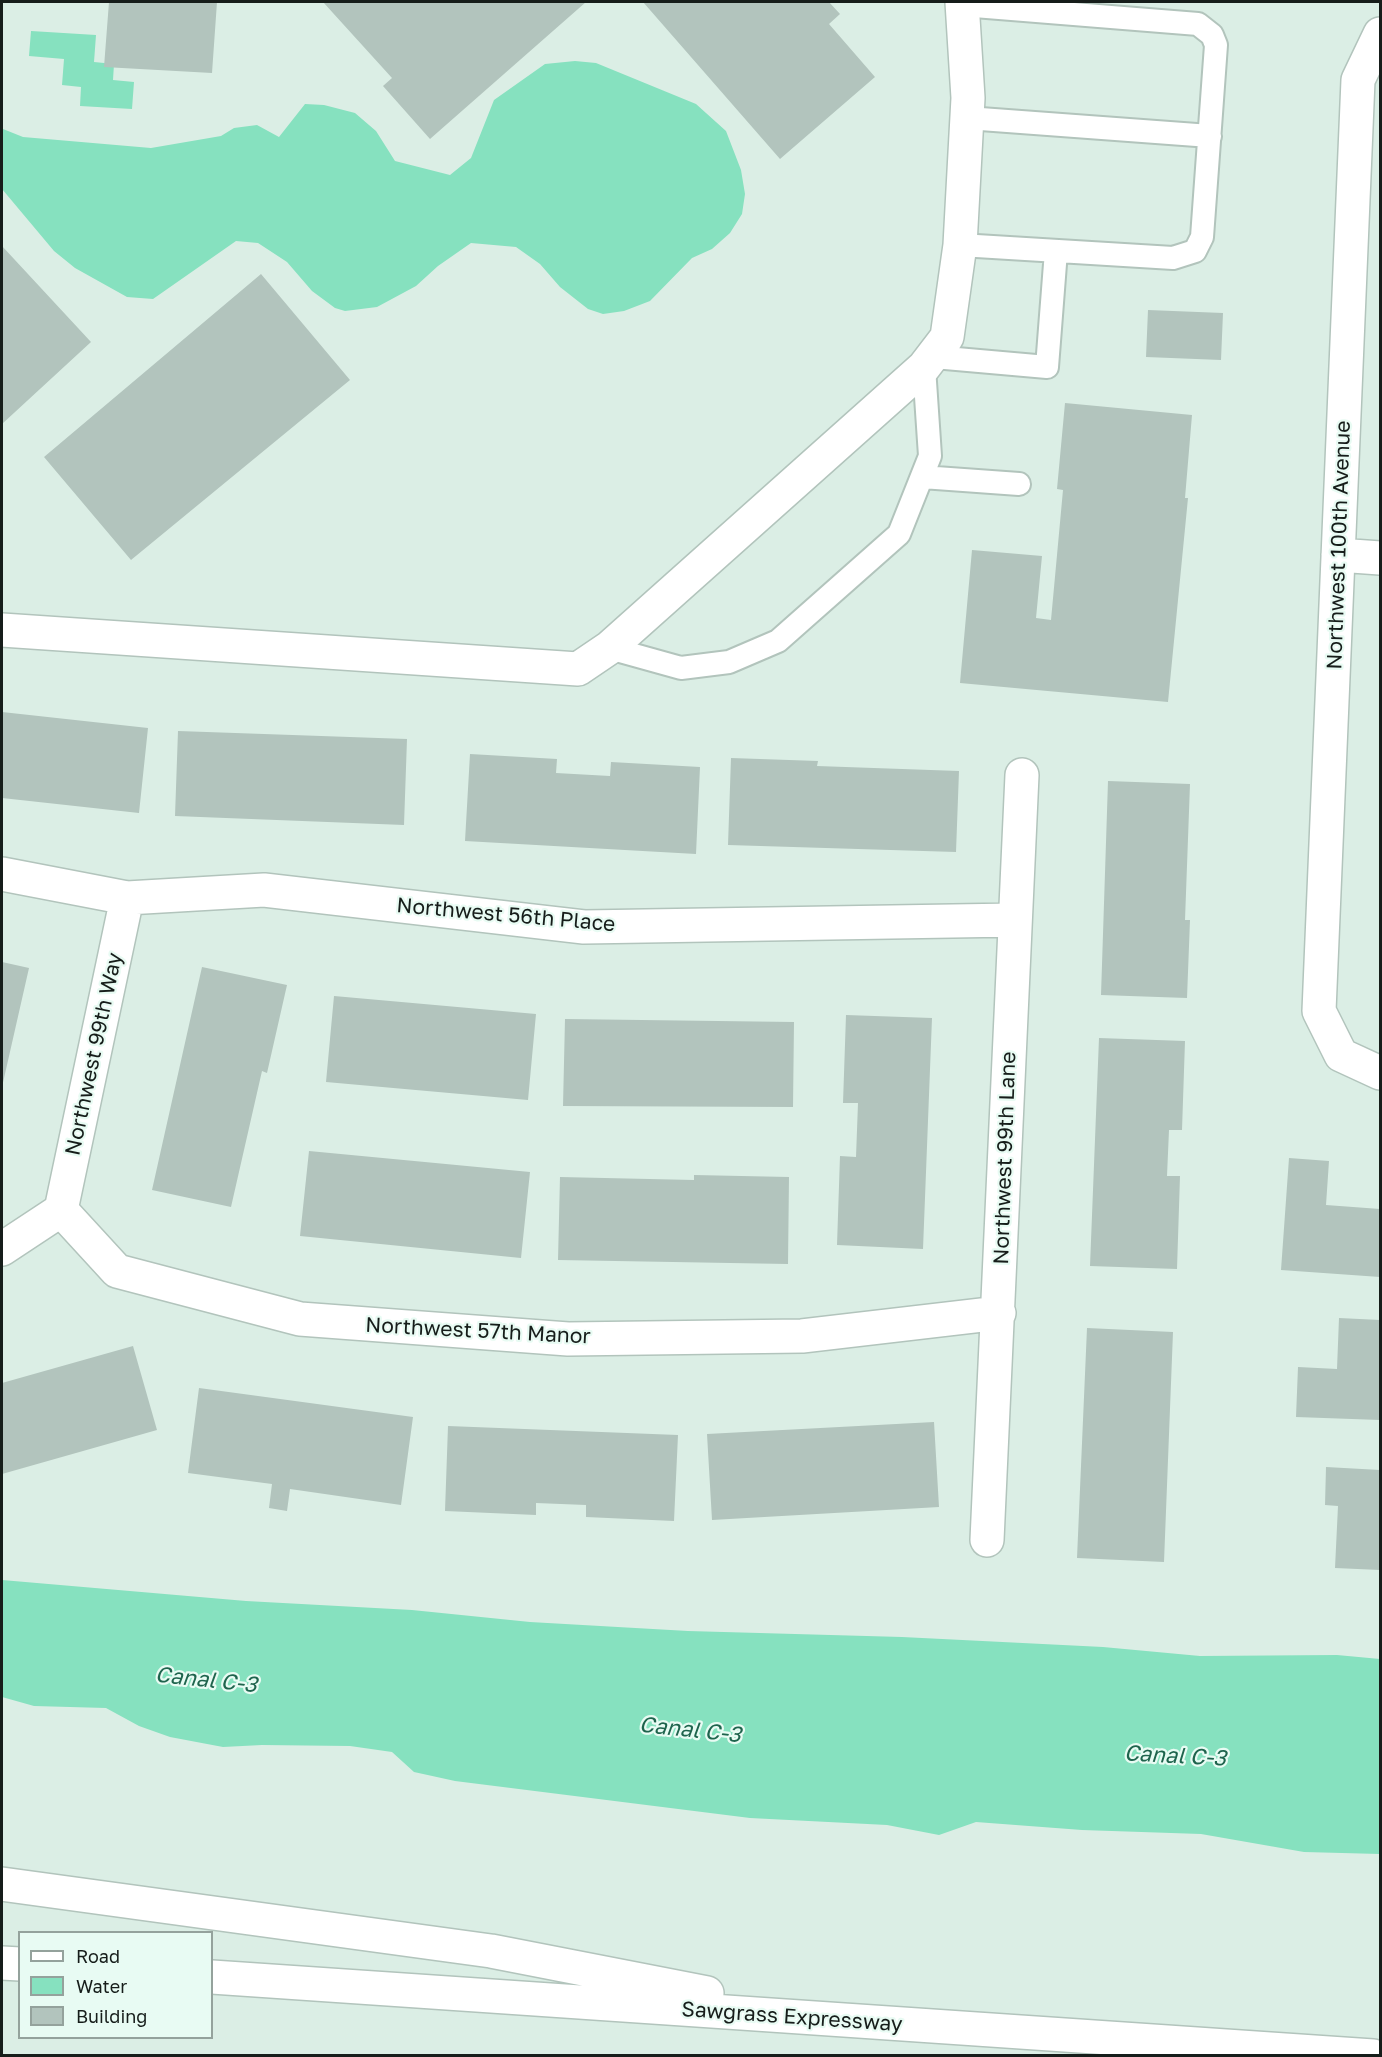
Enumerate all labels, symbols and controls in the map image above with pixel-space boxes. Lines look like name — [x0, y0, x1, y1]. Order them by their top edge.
street label: Northwest 100th Avenue — [1322, 420, 1356, 670]
street label: Northwest 56th Place — [396, 893, 616, 937]
street label: Northwest 99th Way — [60, 950, 128, 1158]
street label: Northwest 99th Lane — [989, 1051, 1021, 1265]
street label: Northwest 57th Manor — [365, 1313, 591, 1349]
water label: Canal C-3 — [154, 1662, 258, 1698]
water label: Canal C-3 — [638, 1712, 742, 1748]
water label: Canal C-3 — [1123, 1740, 1227, 1772]
legend — [18, 1931, 213, 2039]
text: Road — [76, 1945, 120, 1967]
text: Water — [76, 1975, 127, 1997]
street label: Sawgrass Expressway — [681, 1997, 903, 2037]
text: Building — [76, 2005, 147, 2027]

